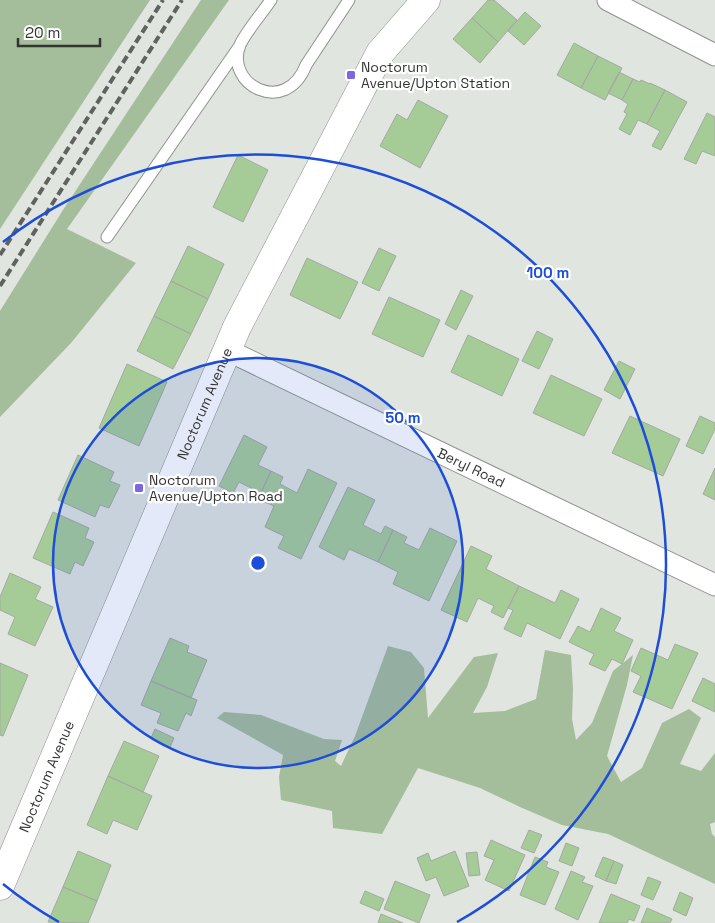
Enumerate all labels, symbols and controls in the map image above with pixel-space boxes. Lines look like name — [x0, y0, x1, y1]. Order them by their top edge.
scale bar — [18, 15, 100, 47]
text: 20 m — [25, 23, 60, 42]
place label: Noctorum Avenue/Upton Station — [361, 58, 510, 92]
marker: Noctorum Avenue/Upton Station — [345, 69, 357, 81]
text: 100 m — [527, 263, 569, 282]
street label: Noctorum Avenue — [173, 345, 236, 462]
text: 50 m — [385, 408, 421, 427]
street label: Beryl Road — [434, 444, 508, 491]
place label: Noctorum Avenue/Upton Road — [149, 471, 283, 505]
marker: Noctorum Avenue/Upton Road — [133, 482, 145, 494]
centre of rings — [249, 554, 267, 572]
street label: Noctorum Avenue — [15, 718, 78, 835]

